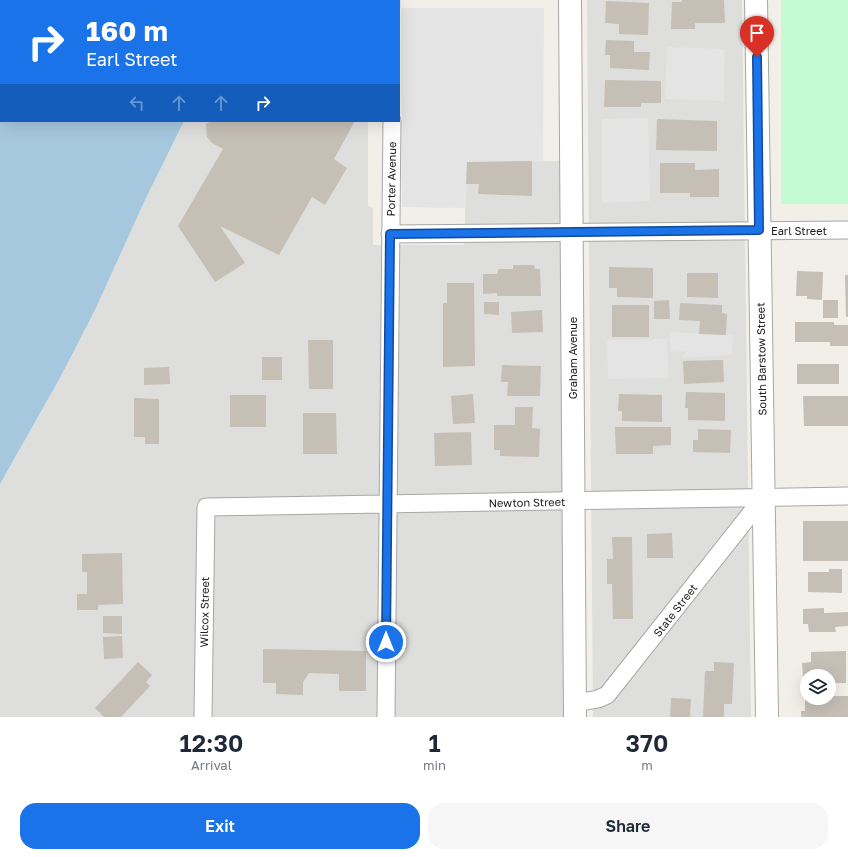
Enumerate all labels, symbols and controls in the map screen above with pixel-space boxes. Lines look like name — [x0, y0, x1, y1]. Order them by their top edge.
text: 160 m — [86, 14, 168, 47]
icon: right — [20, 16, 72, 68]
pin — [740, 16, 774, 57]
icon: arrive — [746, 22, 768, 44]
text: Earl Street — [86, 48, 178, 70]
icon: left — [126, 92, 148, 114]
icon: ahead — [168, 92, 190, 114]
icon: ahead — [210, 92, 232, 114]
icon: right — [252, 92, 274, 114]
street label: Porter Avenue — [384, 141, 398, 217]
street label: Earl Street — [771, 224, 827, 237]
street label: South Barstow Street — [754, 302, 768, 416]
street label: Graham Avenue — [566, 317, 579, 399]
street label: Newton Street — [488, 495, 566, 509]
street label: Wilcox Street — [197, 577, 211, 647]
street label: State Street — [650, 581, 700, 639]
position arrow — [365, 621, 407, 663]
map controls — [800, 669, 836, 705]
button: layers — [800, 669, 836, 705]
text: 12:30 — [180, 728, 243, 757]
text: 1 — [428, 728, 441, 757]
text: 370 — [626, 728, 668, 757]
text: Arrival — [191, 757, 232, 773]
text: min — [423, 757, 446, 773]
text: m — [641, 757, 653, 773]
button: Exit — [20, 803, 420, 849]
button: Share — [428, 803, 828, 849]

